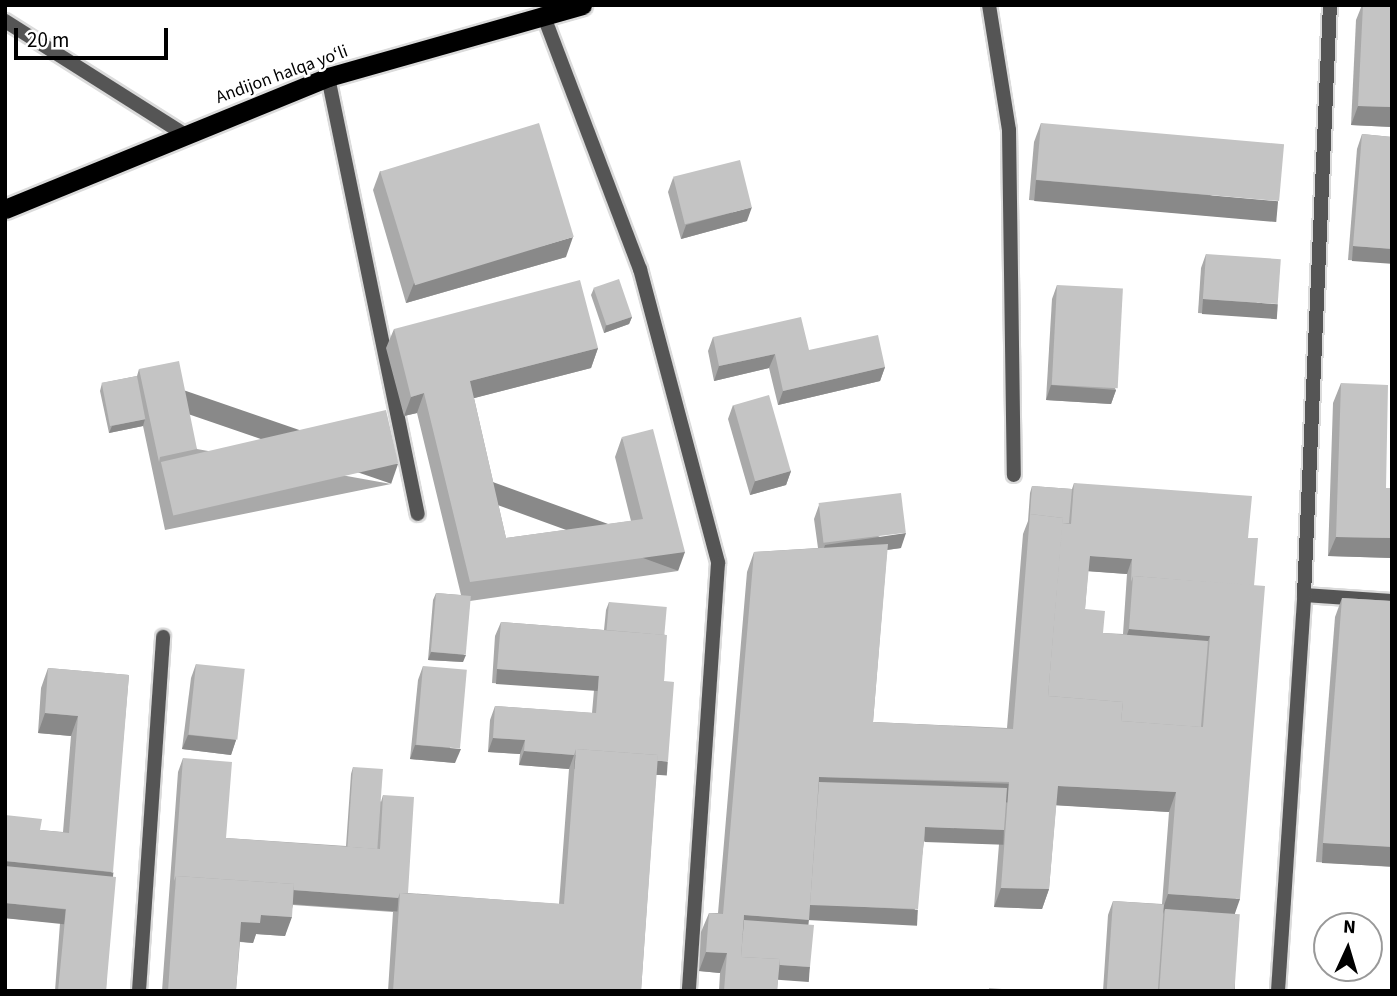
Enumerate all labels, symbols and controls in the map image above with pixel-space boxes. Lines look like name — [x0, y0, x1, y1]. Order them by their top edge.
scale bar — [18, 14, 172, 58]
text: 20 m — [27, 25, 69, 55]
street label: Andijon halqa yo‘li — [213, 41, 351, 109]
north arrow — [1313, 912, 1383, 982]
text: N — [1342, 914, 1357, 941]

